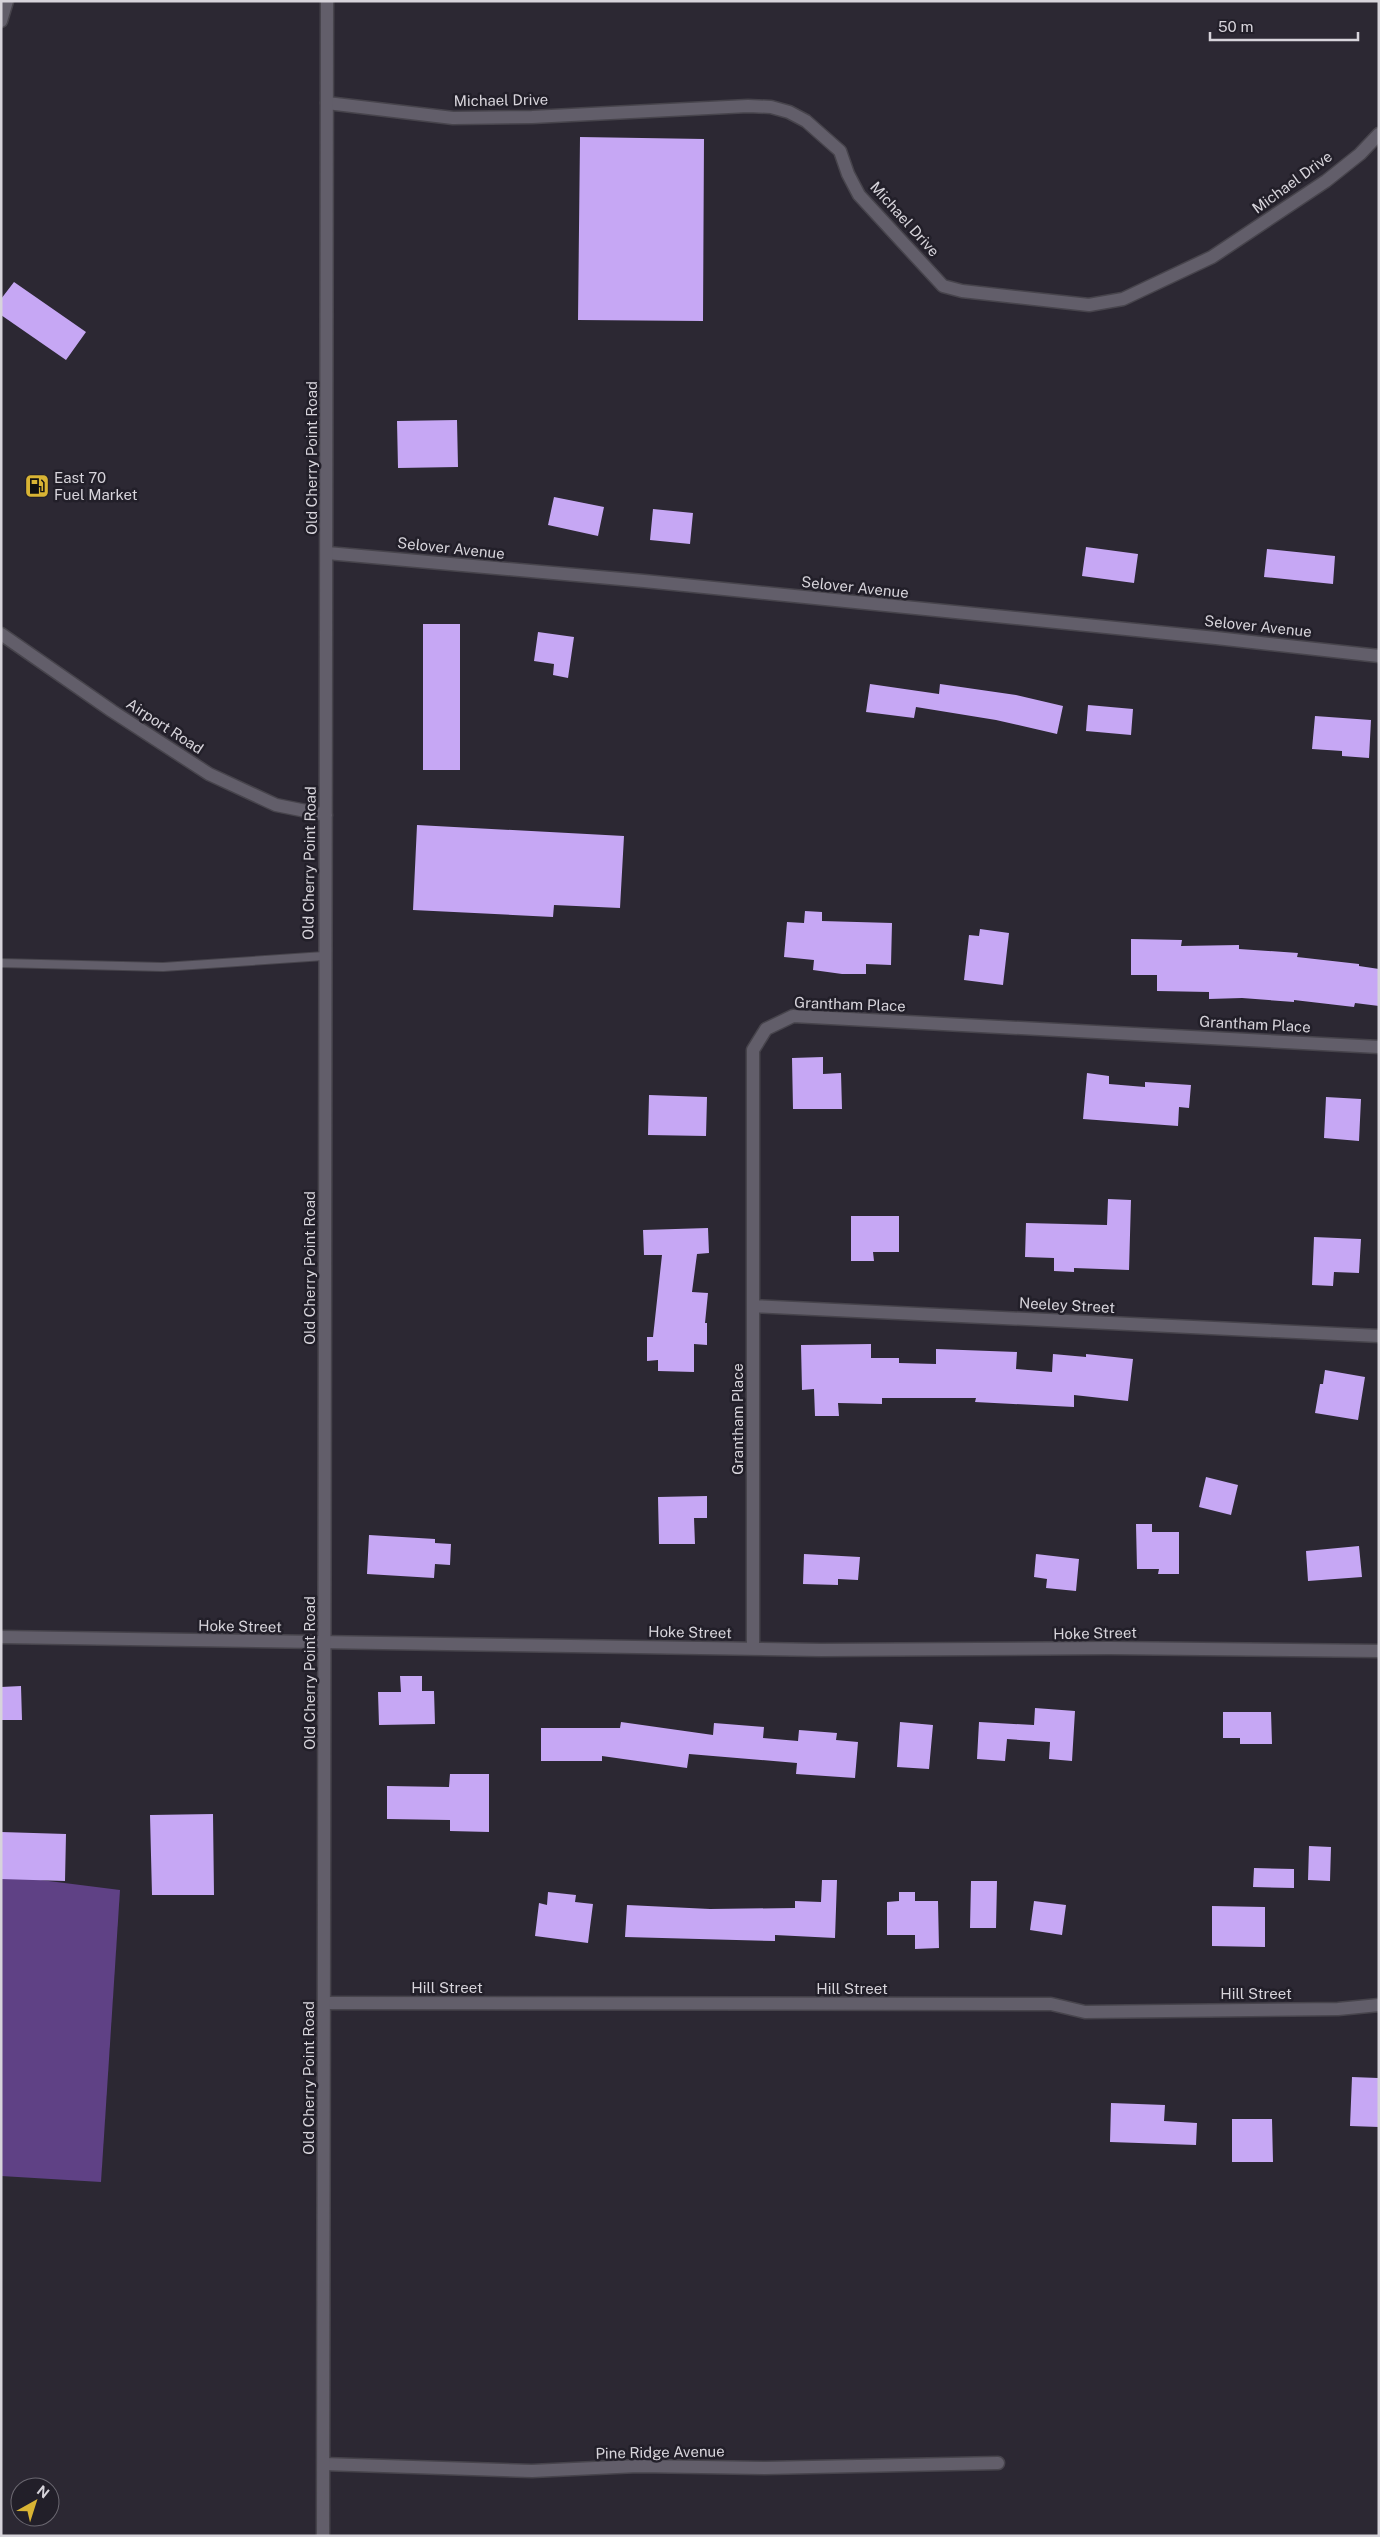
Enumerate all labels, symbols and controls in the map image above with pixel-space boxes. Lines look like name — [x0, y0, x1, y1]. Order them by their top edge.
scale bar — [1210, 10, 1358, 42]
text: 50 m — [1218, 18, 1253, 35]
street label: Michael Drive — [454, 91, 548, 109]
street label: Michael Drive — [1249, 147, 1335, 217]
street label: Michael Drive — [867, 178, 943, 260]
street label: Old Cherry Point Road — [303, 381, 320, 535]
place label: East 70 Fuel Market — [54, 469, 138, 503]
fuel station icon: East 70 Fuel Market — [24, 473, 50, 499]
street label: Selover Avenue — [396, 534, 506, 562]
street label: Selover Avenue — [800, 573, 910, 601]
street label: Selover Avenue — [1203, 612, 1313, 640]
street label: Airport Road — [123, 695, 207, 757]
street label: Old Cherry Point Road — [299, 786, 319, 940]
street label: Grantham Place — [794, 994, 906, 1014]
street label: Grantham Place — [1199, 1013, 1311, 1035]
street label: Old Cherry Point Road — [301, 1191, 318, 1345]
street label: Neeley Street — [1019, 1294, 1116, 1316]
street label: Grantham Place — [729, 1363, 746, 1475]
street label: Old Cherry Point Road — [301, 1596, 318, 1750]
street label: Hoke Street — [198, 1617, 282, 1635]
street label: Hoke Street — [648, 1623, 732, 1641]
street label: Hoke Street — [1053, 1624, 1137, 1642]
street label: Hill Street — [411, 1979, 483, 1996]
street label: Hill Street — [816, 1980, 888, 1997]
street label: Hill Street — [1220, 1985, 1292, 2002]
street label: Old Cherry Point Road — [300, 2001, 317, 2155]
street label: Pine Ridge Avenue — [595, 2442, 725, 2462]
north arrow — [10, 2477, 60, 2527]
text: N — [34, 2482, 52, 2502]

